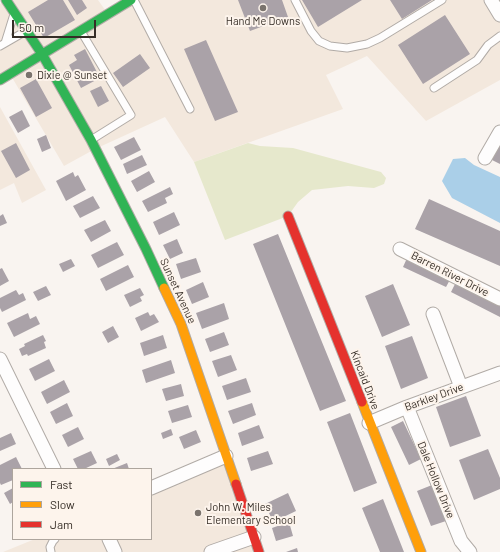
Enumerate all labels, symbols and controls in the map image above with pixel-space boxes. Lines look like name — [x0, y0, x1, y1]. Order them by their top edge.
marker: Hand Me Downs — [258, 3, 268, 13]
scale bar — [14, 12, 98, 38]
place label: Hand Me Downs — [226, 14, 300, 28]
text: 50 m — [19, 20, 44, 34]
place label: Dixie @ Sunset — [37, 68, 107, 82]
marker: Dixie @ Sunset — [24, 70, 34, 80]
street label: Barren River Drive — [409, 249, 491, 299]
street label: Sunset Avenue — [157, 256, 199, 326]
street label: Kincaid Drive — [348, 349, 382, 411]
street label: Barkley Drive — [403, 380, 465, 414]
street label: Dale Hollow Drive — [415, 440, 457, 520]
legend — [12, 468, 152, 540]
text: Fast — [50, 477, 73, 491]
text: Slow — [50, 497, 75, 511]
place label: John W. Miles Elementary School — [206, 500, 296, 526]
marker: John W. Miles Elementary School — [193, 508, 203, 518]
text: Jam — [50, 517, 73, 531]

